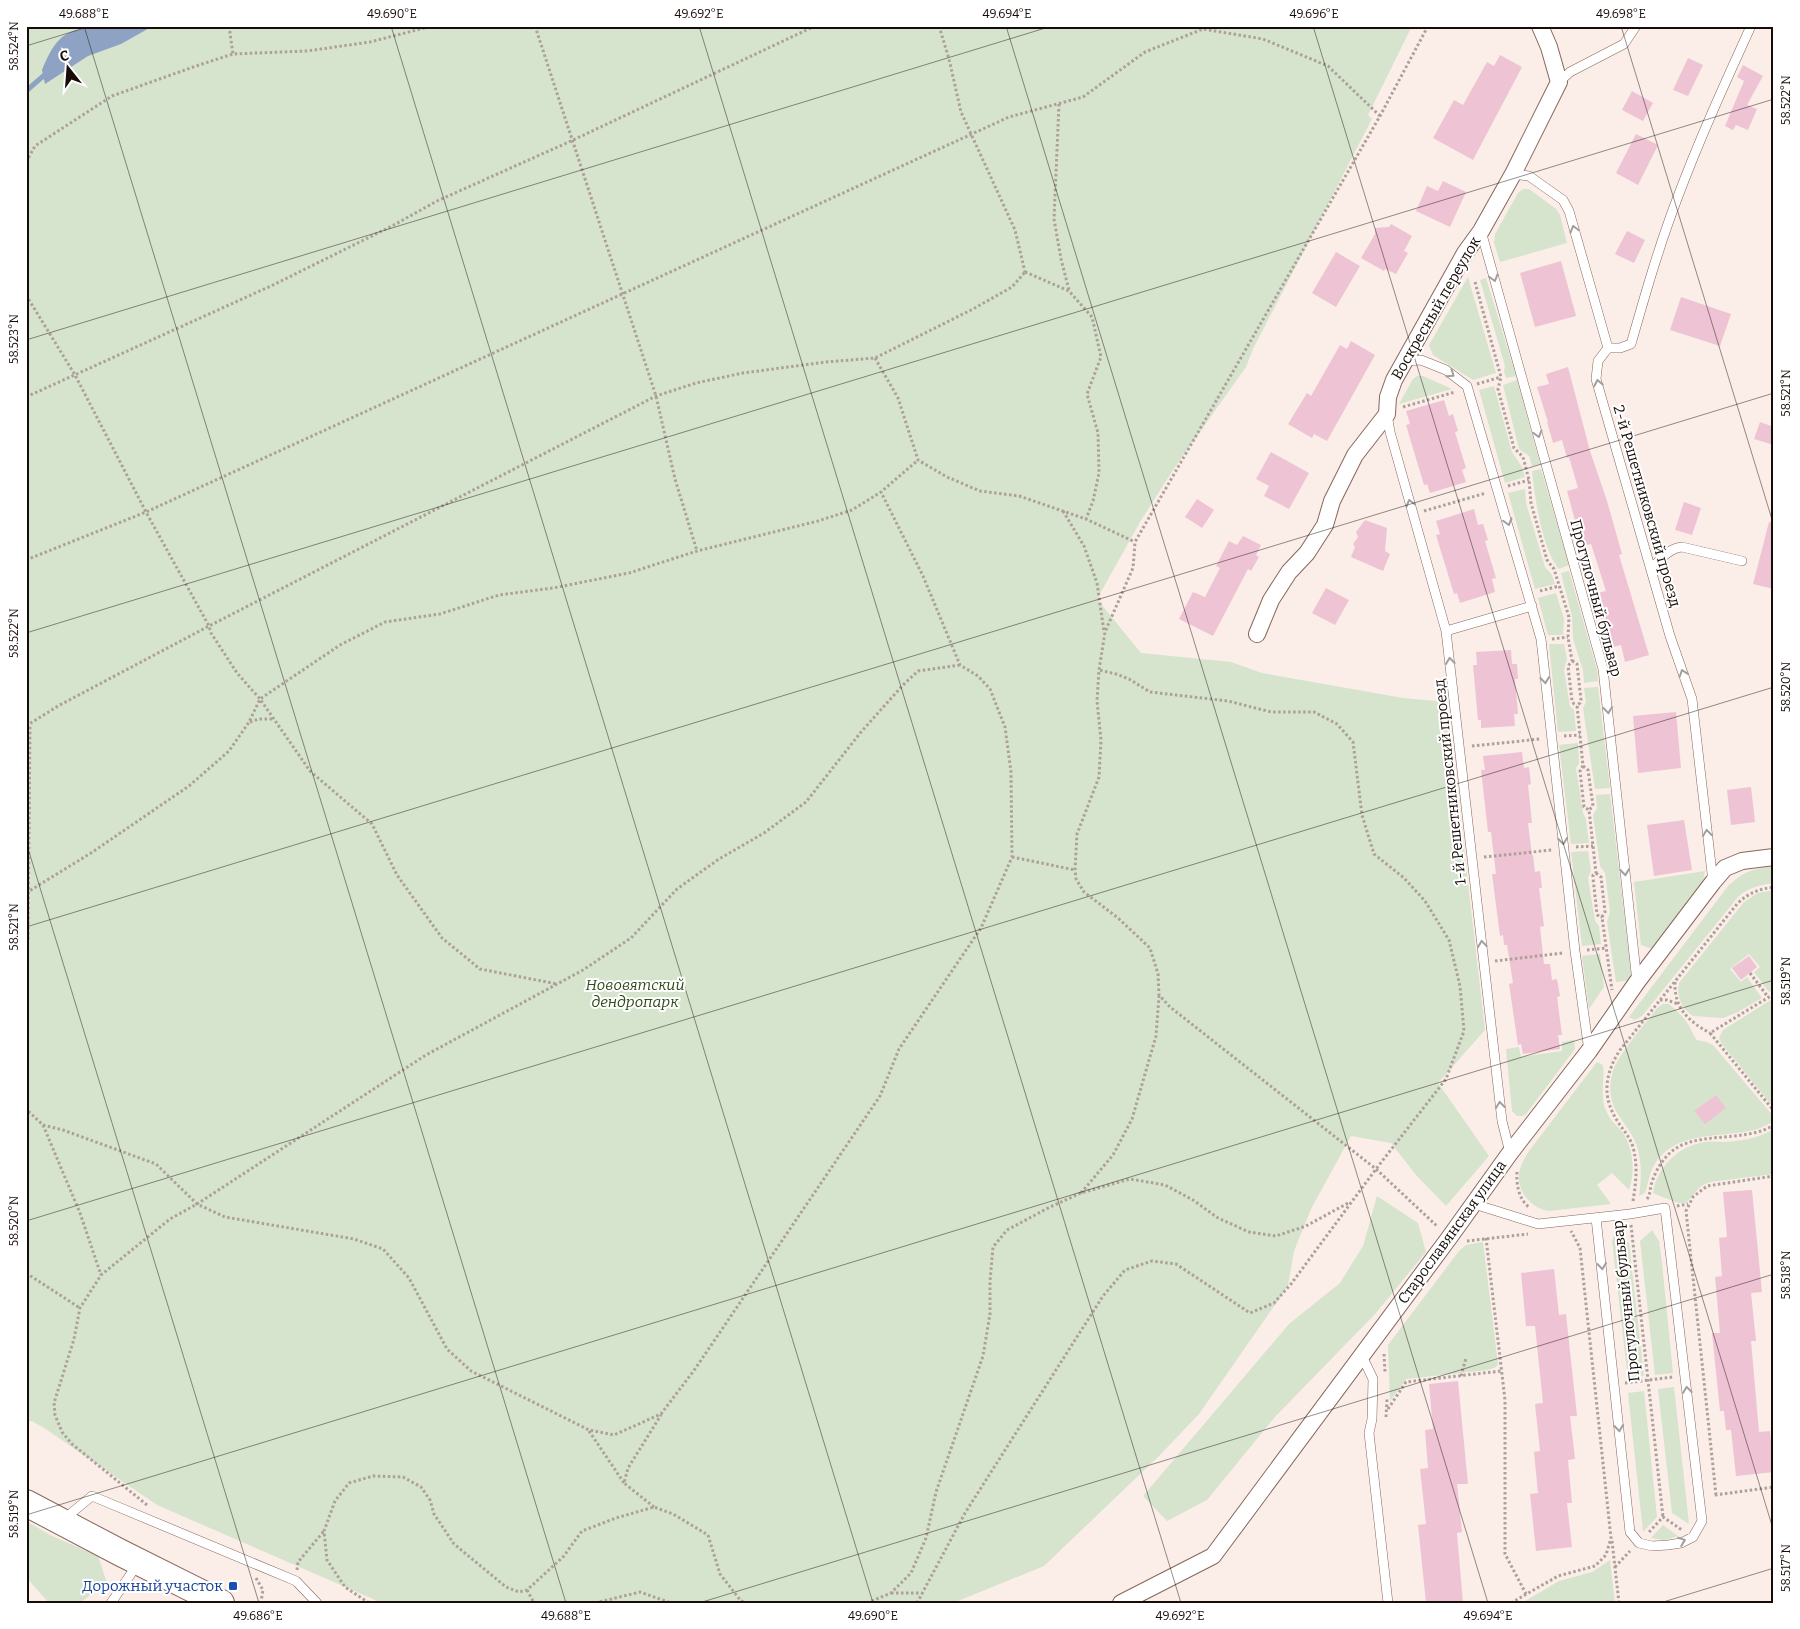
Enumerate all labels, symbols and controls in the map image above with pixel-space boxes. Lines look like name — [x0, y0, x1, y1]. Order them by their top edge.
text: 49.688°E — [59, 7, 109, 21]
text: 49.690°E — [367, 7, 417, 21]
text: 49.692°E — [674, 7, 724, 21]
text: 49.694°E — [982, 7, 1032, 21]
text: 49.696°E — [1289, 7, 1339, 21]
text: 49.698°E — [1596, 7, 1646, 21]
text: 58.524°N — [7, 21, 21, 71]
north arrow — [42, 42, 92, 92]
text: С — [58, 47, 71, 65]
text: 58.522°N — [1779, 75, 1793, 125]
one-way arrow — [1569, 225, 1579, 234]
street label: Воскресный переулок — [1388, 233, 1484, 383]
one-way arrow — [1489, 273, 1499, 281]
text: 58.523°N — [7, 313, 21, 364]
one-way arrow — [1445, 368, 1454, 377]
text: 58.521°N — [1779, 369, 1793, 417]
one-way arrow — [1593, 379, 1604, 388]
street label: 2-й Решетниковский проезд — [1609, 403, 1685, 609]
one-way arrow — [1532, 430, 1543, 439]
one-way arrow — [1405, 499, 1416, 508]
street label: Прогулочный бульвар — [1566, 517, 1626, 679]
one-way arrow — [1502, 518, 1512, 526]
text: 58.522°N — [7, 608, 21, 658]
one-way arrow — [1445, 656, 1456, 664]
text: 58.520°N — [1779, 661, 1793, 712]
one-way arrow — [1679, 670, 1689, 678]
one-way arrow — [1539, 676, 1550, 684]
street label: 1-й Решетниковский проезд — [1430, 678, 1470, 886]
one-way arrow — [1602, 707, 1613, 715]
one-way arrow — [1702, 829, 1713, 837]
one-way arrow — [1557, 838, 1568, 846]
one-way arrow — [1619, 868, 1630, 876]
text: 58.521°N — [7, 903, 21, 951]
one-way arrow — [1477, 940, 1488, 948]
text: 58.519°N — [1779, 956, 1793, 1005]
park label: Нововятский дендропарк — [586, 976, 684, 1011]
one-way arrow — [1495, 1101, 1506, 1109]
street label: Старославянская улица — [1394, 1157, 1510, 1307]
text: 58.520°N — [7, 1195, 21, 1246]
street label: Прогулочный бульвар — [1609, 1219, 1643, 1383]
text: 58.518°N — [1779, 1250, 1793, 1299]
one-way arrow — [1596, 1263, 1607, 1271]
one-way arrow — [1682, 1386, 1693, 1394]
one-way arrow — [1613, 1424, 1624, 1432]
text: 58.519°N — [7, 1489, 21, 1538]
one-way arrow — [1677, 1537, 1686, 1548]
text: 58.517°N — [1779, 1544, 1793, 1592]
place label: Дорожный участок — [82, 1577, 223, 1595]
marker: Дорожный участок — [227, 1580, 239, 1592]
text: 49.686°E — [233, 1609, 283, 1623]
text: 49.688°E — [541, 1609, 591, 1623]
text: 49.690°E — [848, 1609, 898, 1623]
text: 49.692°E — [1155, 1609, 1205, 1623]
text: 49.694°E — [1463, 1609, 1513, 1623]

